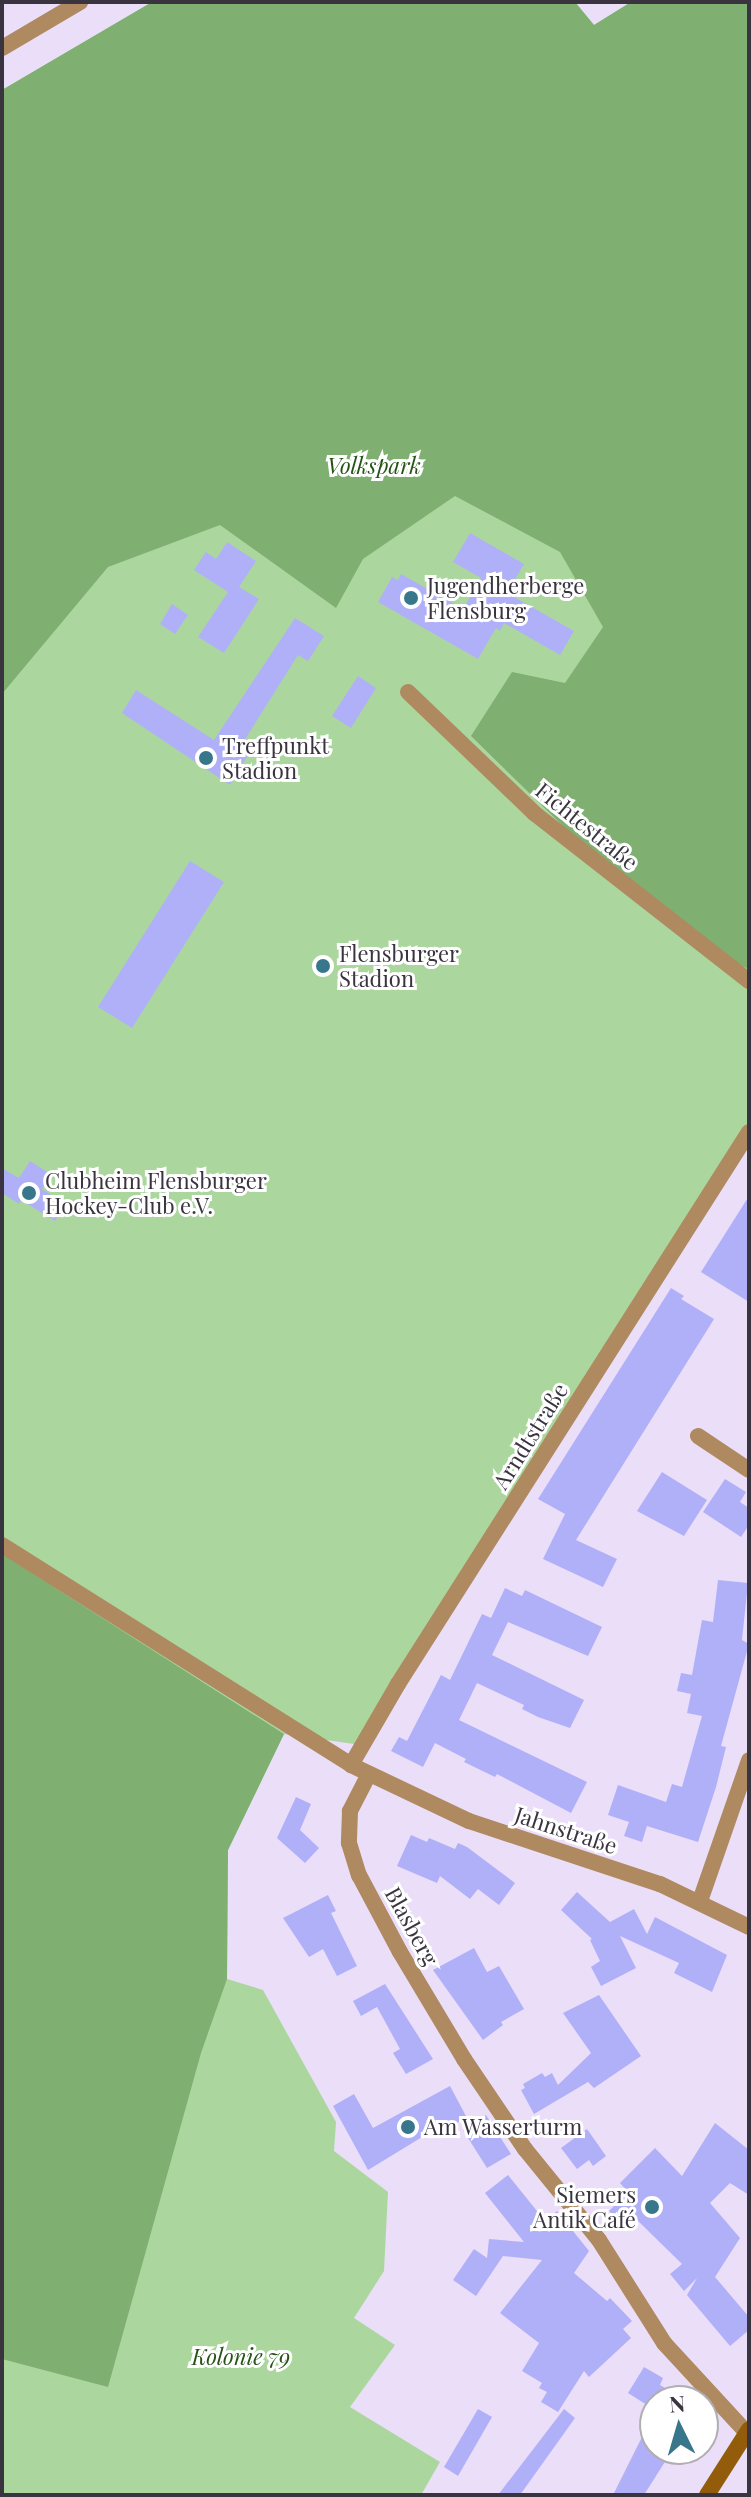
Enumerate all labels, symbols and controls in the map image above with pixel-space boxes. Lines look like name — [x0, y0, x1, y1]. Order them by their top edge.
park label: Volkspark — [327, 453, 421, 479]
place label: Jugendherberge Flensburg — [427, 572, 584, 624]
marker: Jugendherberge Flensburg — [402, 589, 420, 607]
place label: Treffpunkt Stadion — [222, 732, 329, 784]
marker: Treffpunkt Stadion — [197, 749, 215, 767]
street label: Fichtestraße — [531, 777, 643, 875]
place label: Flensburger Stadion — [339, 940, 459, 992]
marker: Flensburger Stadion — [314, 957, 332, 975]
place label: Clubheim Flensburger Hockey-Club e.V. — [45, 1167, 267, 1218]
marker: Clubheim Flensburger Hockey-Club e.V. — [20, 1184, 38, 1202]
street label: Arndtstraße — [487, 1378, 573, 1494]
street label: Jahnstraße — [511, 1801, 621, 1859]
street label: Blasberg — [380, 1882, 444, 1970]
place label: Am Wasserturm — [424, 2114, 583, 2140]
marker: Am Wasserturm — [399, 2118, 417, 2136]
place label: Siemers Antik Café — [533, 2181, 636, 2232]
marker: Siemers Antik Café — [643, 2198, 661, 2216]
park label: Kolonie 79 — [192, 2344, 290, 2370]
north arrow — [639, 2385, 719, 2465]
text: N — [668, 2387, 686, 2419]

